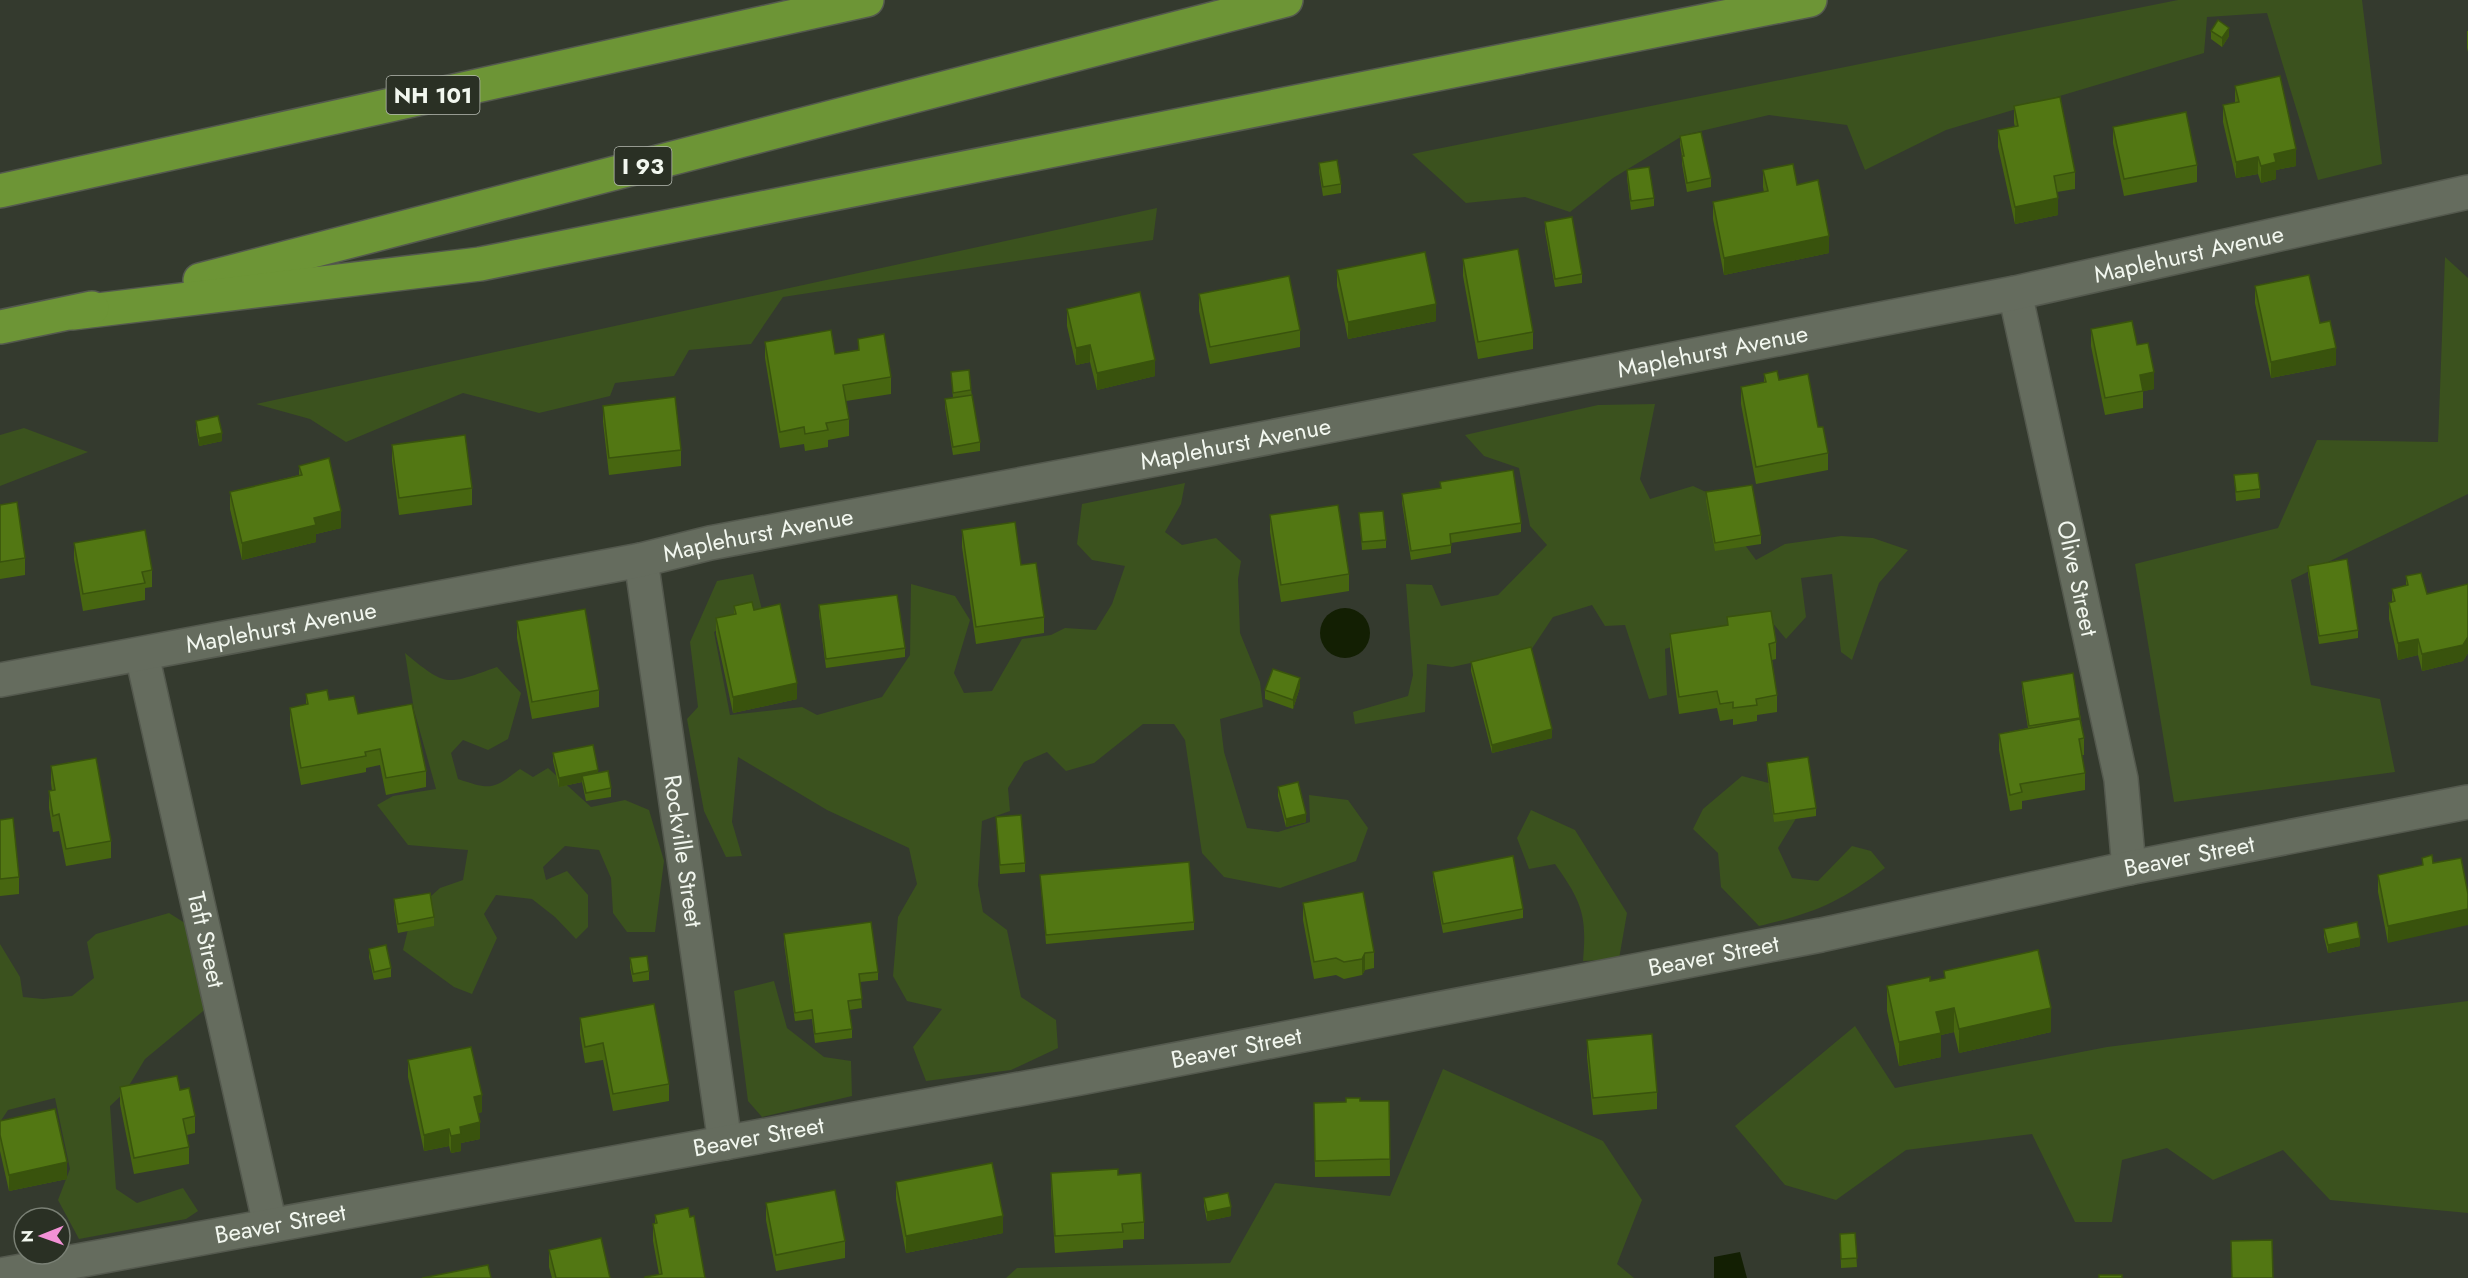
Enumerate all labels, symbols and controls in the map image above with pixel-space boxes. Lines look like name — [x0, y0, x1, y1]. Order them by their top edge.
road number: NH 101 — [386, 76, 480, 114]
road number: I 93 — [614, 147, 672, 185]
street label: Maplehurst Avenue — [2090, 216, 2287, 292]
street label: Maplehurst Avenue — [1614, 315, 1811, 387]
street label: Maplehurst Avenue — [1137, 408, 1334, 479]
street label: Maplehurst Avenue — [659, 498, 856, 571]
street label: Olive Street — [2048, 517, 2107, 640]
street label: Maplehurst Avenue — [183, 592, 379, 662]
street label: Rockville Street — [655, 772, 712, 930]
street label: Beaver Street — [2121, 826, 2258, 886]
street label: Taft Street — [179, 888, 234, 991]
street label: Beaver Street — [1645, 925, 1782, 985]
street label: Beaver Street — [1168, 1018, 1305, 1077]
street label: Beaver Street — [690, 1107, 827, 1165]
street label: Beaver Street — [212, 1194, 349, 1252]
north arrow — [12, 1206, 72, 1266]
text: N — [16, 1230, 39, 1243]

